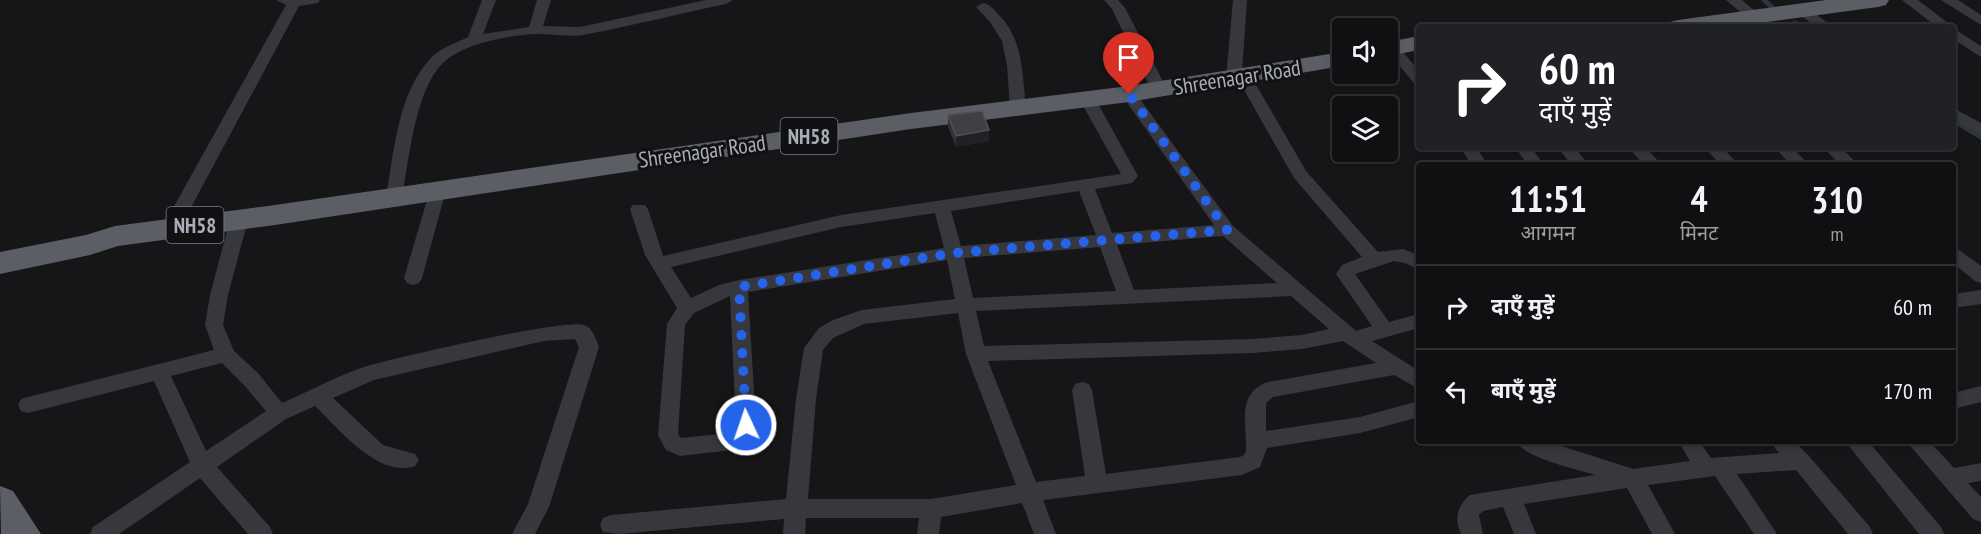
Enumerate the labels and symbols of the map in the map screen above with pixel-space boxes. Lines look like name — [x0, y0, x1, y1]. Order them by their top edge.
pin — [1103, 32, 1154, 94]
street label: Shreenagar Road — [1172, 53, 1302, 101]
road number: NH58 — [780, 118, 838, 154]
street label: Shreenagar Road — [637, 128, 767, 174]
road number: NH58 — [166, 207, 224, 243]
position arrow — [714, 393, 778, 457]

